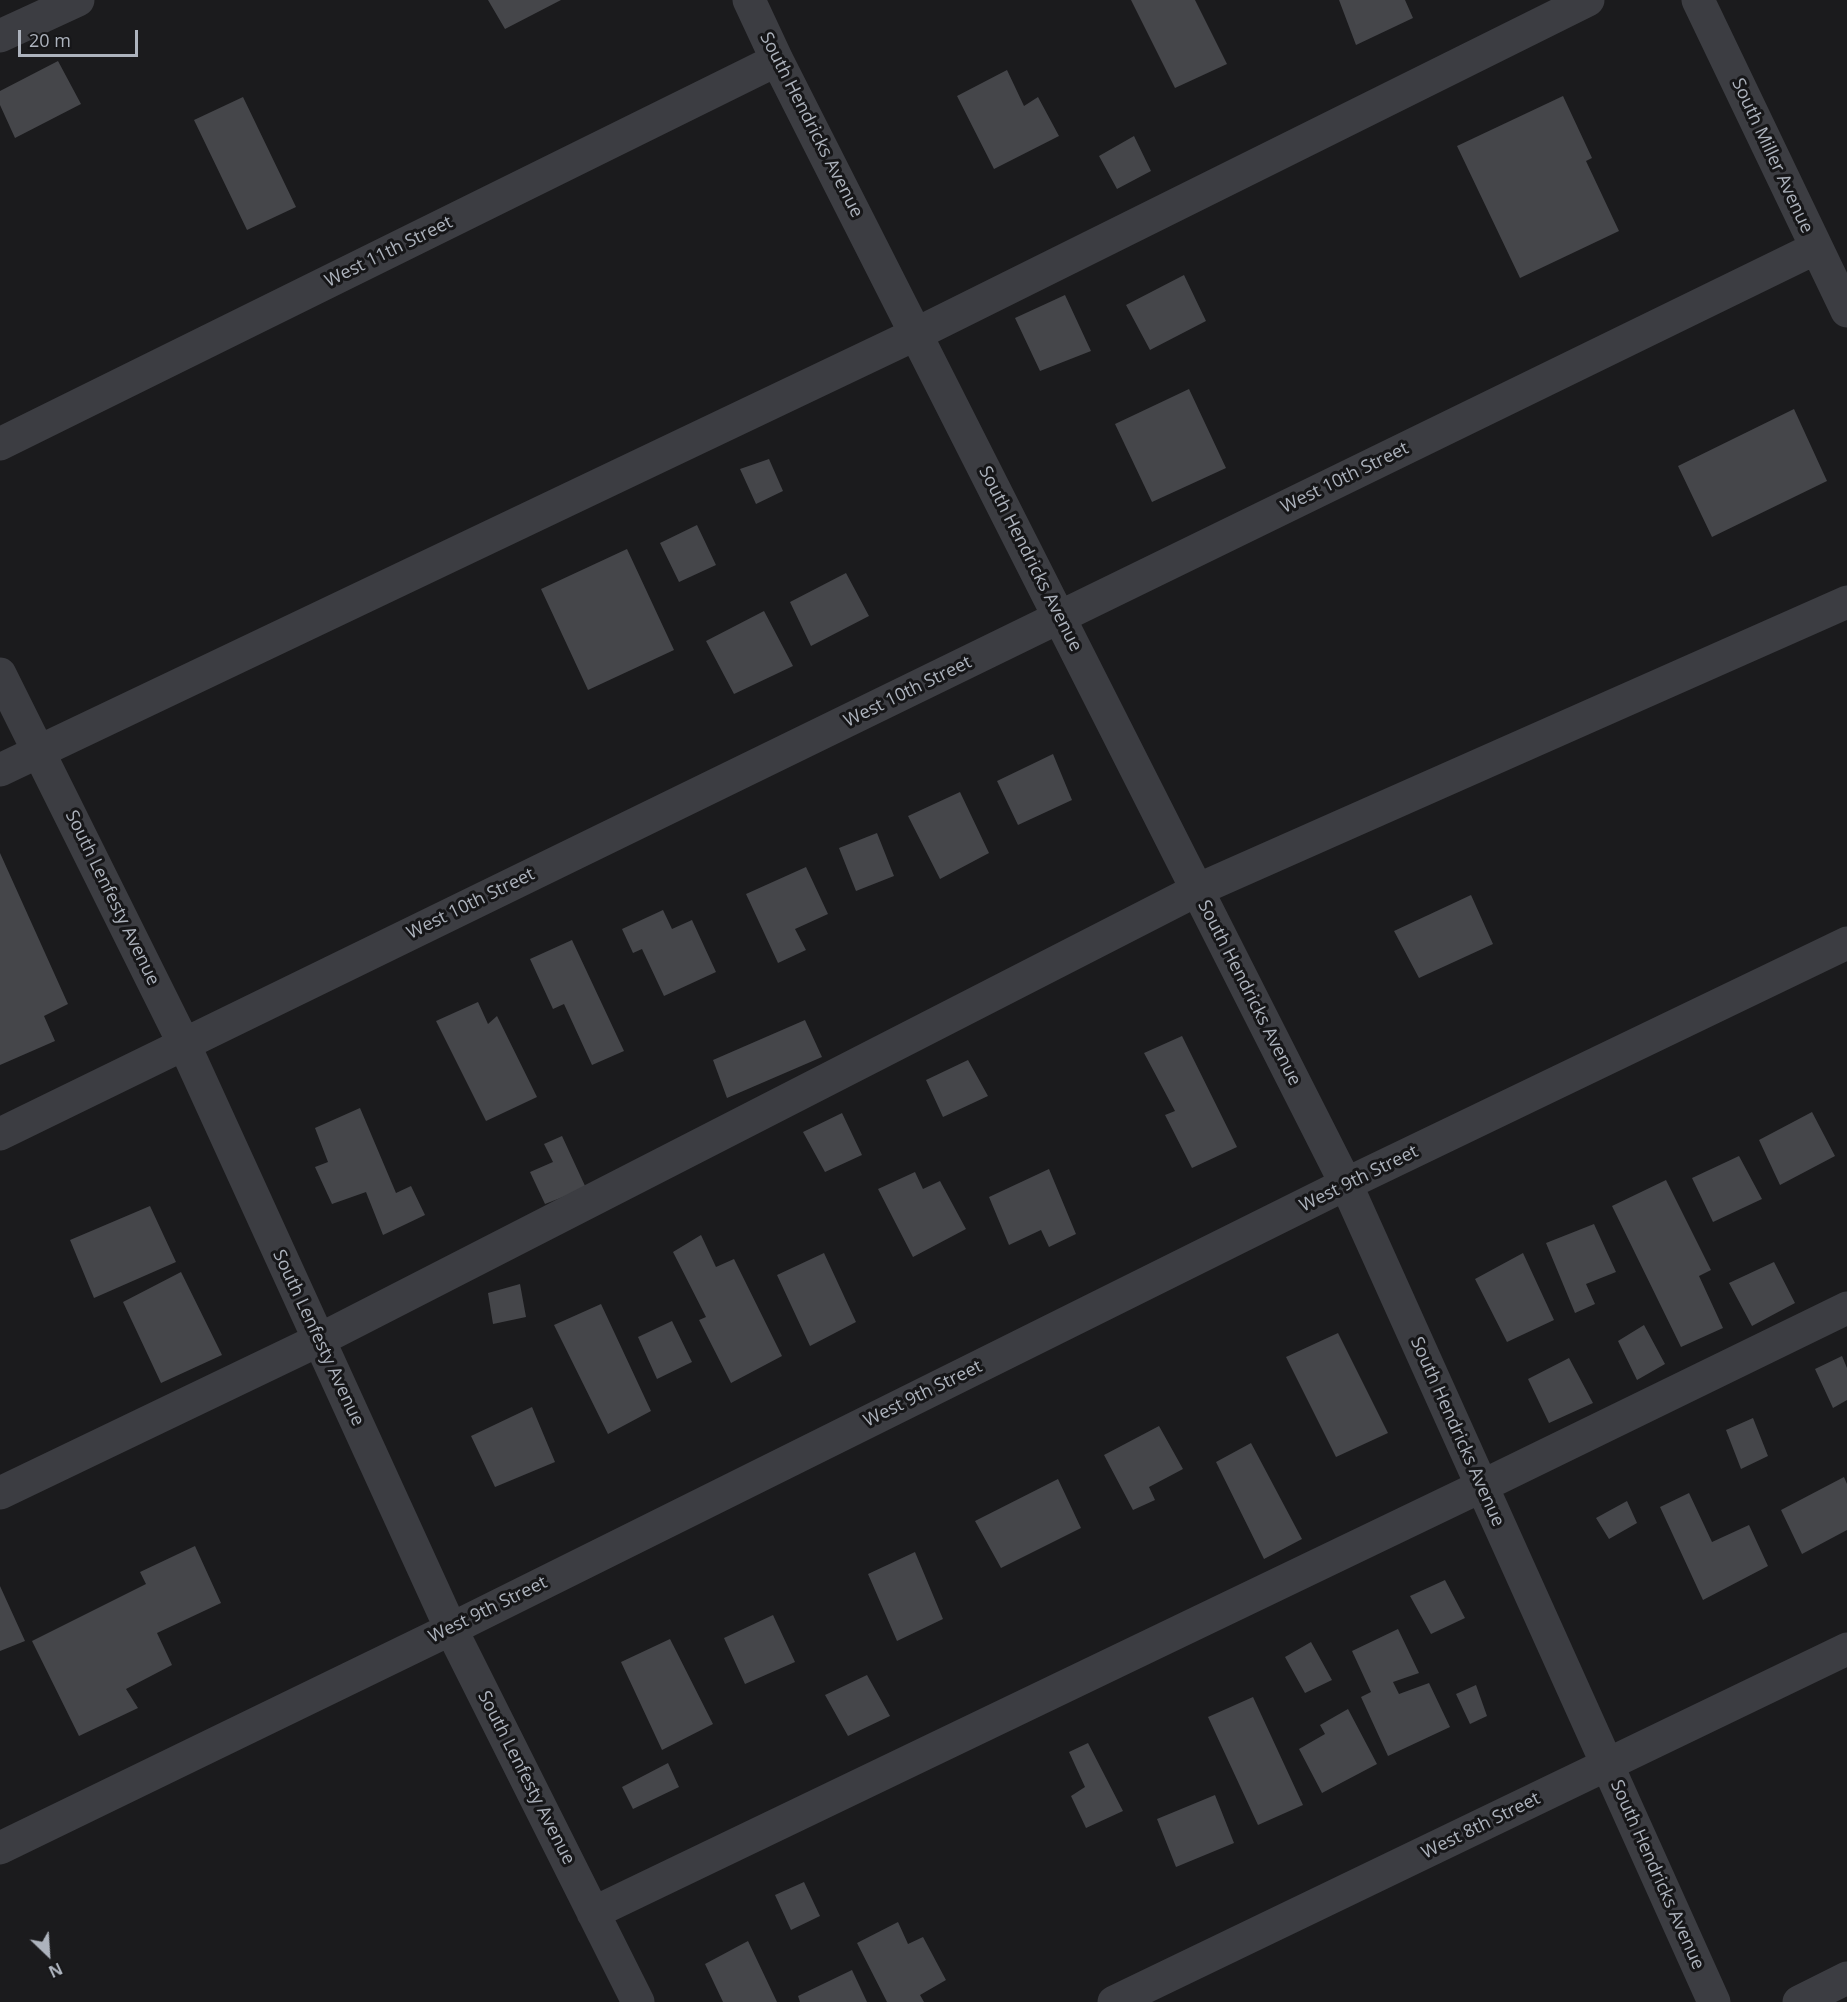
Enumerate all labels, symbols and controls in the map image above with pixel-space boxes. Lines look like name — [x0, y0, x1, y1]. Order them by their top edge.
scale bar — [21, 18, 141, 56]
text: 20 m — [29, 28, 71, 52]
street label: South Hendricks Avenue — [755, 29, 867, 221]
street label: South Miller Avenue — [1727, 75, 1817, 237]
street label: West 11th Street — [322, 212, 456, 292]
street label: West 10th Street — [1278, 438, 1412, 518]
street label: South Hendricks Avenue — [974, 463, 1086, 655]
street label: West 10th Street — [841, 652, 975, 732]
street label: South Lenfesty Avenue — [60, 807, 164, 989]
street label: West 10th Street — [404, 864, 538, 944]
street label: South Hendricks Avenue — [1193, 897, 1305, 1089]
street label: West 9th Street — [1296, 1141, 1422, 1217]
street label: South Lenfesty Avenue — [268, 1246, 368, 1430]
street label: South Hendricks Avenue — [1405, 1334, 1509, 1530]
street label: West 9th Street — [860, 1356, 986, 1432]
street label: West 9th Street — [425, 1572, 551, 1648]
street label: South Lenfesty Avenue — [473, 1688, 579, 1868]
street label: South Hendricks Avenue — [1605, 1777, 1709, 1973]
street label: West 8th Street — [1418, 1788, 1544, 1864]
north arrow — [18, 1924, 78, 1984]
text: N — [45, 1958, 66, 1983]

